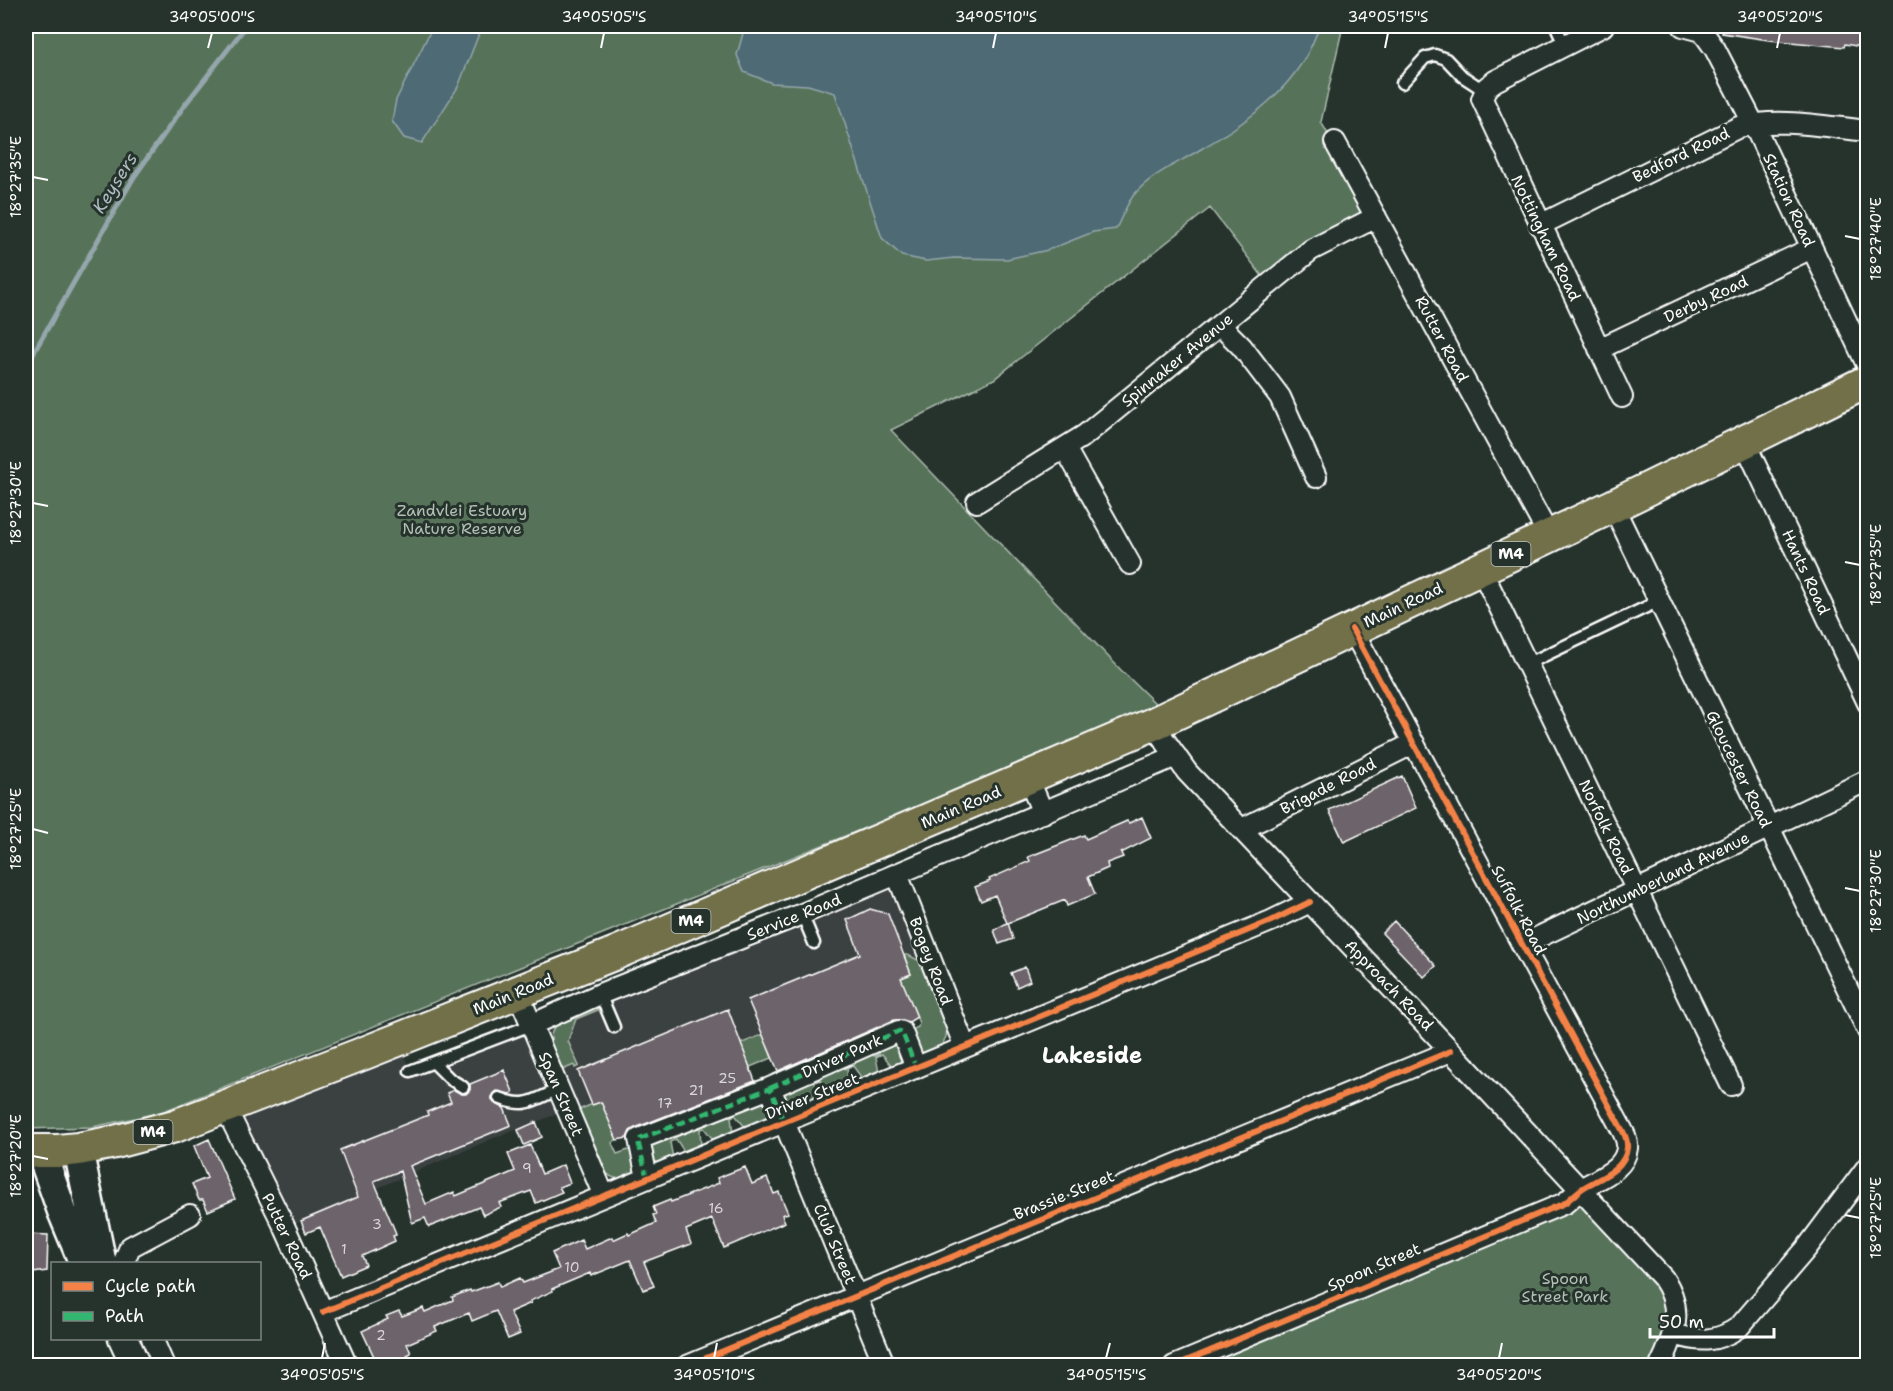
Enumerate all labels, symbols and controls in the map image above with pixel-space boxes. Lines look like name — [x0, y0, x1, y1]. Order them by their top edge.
text: 34°05'00"S — [169, 7, 255, 27]
text: 34°05'05"S — [562, 7, 646, 27]
text: 34°05'10"S — [955, 7, 1037, 27]
text: 34°05'15"S — [1348, 7, 1428, 27]
text: 34°05'20"S — [1737, 7, 1823, 27]
street label: Bedford Road — [1629, 122, 1733, 188]
text: 18°27'35"E — [6, 136, 26, 218]
water label: Keysers — [87, 148, 143, 218]
street label: Station Road — [1758, 150, 1820, 250]
street label: Nottingham Road — [1506, 171, 1586, 305]
text: 18°27'40"E — [1866, 197, 1886, 281]
street label: Derby Road — [1661, 270, 1751, 328]
street label: Rutter Road — [1410, 292, 1474, 386]
street label: Spinnaker Avenue — [1117, 308, 1237, 412]
text: 18°27'30"E — [6, 461, 26, 545]
park label: Zandvlei Estuary Nature Reserve — [397, 500, 527, 539]
text: 18°27'35"E — [1866, 524, 1886, 606]
street label: Hants Road — [1777, 526, 1835, 618]
road number: M4 — [1492, 542, 1530, 566]
street label: Main Road — [1360, 578, 1446, 632]
street label: Gloucester Road — [1701, 707, 1777, 831]
street label: Brigade Road — [1276, 753, 1380, 819]
street label: Norfolk Road — [1574, 776, 1638, 878]
street label: Main Road — [918, 781, 1004, 833]
text: 18°27'25"E — [6, 788, 26, 870]
street label: Northumberland Avenue — [1573, 827, 1753, 929]
text: 18°27'30"E — [1866, 849, 1886, 933]
street label: Suffolk Road — [1487, 862, 1551, 958]
street label: Service Road — [744, 888, 844, 946]
road number: M4 — [672, 909, 710, 933]
street label: Bogey Road — [905, 914, 957, 1008]
street label: Approach Road — [1340, 935, 1438, 1035]
street label: Main Road — [470, 968, 556, 1020]
street label: Driver Park — [798, 1029, 886, 1083]
district label: Lakeside — [1042, 1041, 1142, 1070]
street label: Span Street — [534, 1049, 588, 1139]
street label: Driver Street — [762, 1068, 862, 1124]
house number: 25 — [718, 1069, 736, 1087]
house number: 21 — [689, 1081, 703, 1099]
house number: 17 — [658, 1094, 672, 1112]
text: 18°27'20"E — [6, 1114, 26, 1198]
road number: M4 — [134, 1120, 172, 1144]
house number: 9 — [522, 1159, 532, 1177]
street label: Brassie Street — [1011, 1165, 1117, 1225]
text: 18°27'25"E — [1866, 1177, 1886, 1259]
street label: Putter Road — [257, 1189, 317, 1283]
house number: 16 — [708, 1199, 724, 1217]
street label: Club Street — [809, 1201, 861, 1287]
house number: 3 — [372, 1215, 382, 1233]
street label: Spoon Street — [1324, 1238, 1424, 1296]
house number: 1 — [341, 1240, 347, 1258]
house number: 10 — [564, 1258, 580, 1276]
legend — [51, 1262, 261, 1340]
park label: Spoon Street Park — [1522, 1268, 1608, 1307]
text: Cycle path — [105, 1274, 196, 1298]
scale bar — [1650, 1301, 1774, 1339]
text: Path — [105, 1304, 144, 1328]
text: 50 m — [1659, 1310, 1704, 1334]
house number: 2 — [376, 1326, 386, 1344]
text: 34°05'05"S — [280, 1365, 364, 1385]
text: 34°05'10"S — [673, 1365, 755, 1385]
text: 34°05'15"S — [1066, 1365, 1146, 1385]
text: 34°05'20"S — [1456, 1365, 1542, 1385]

